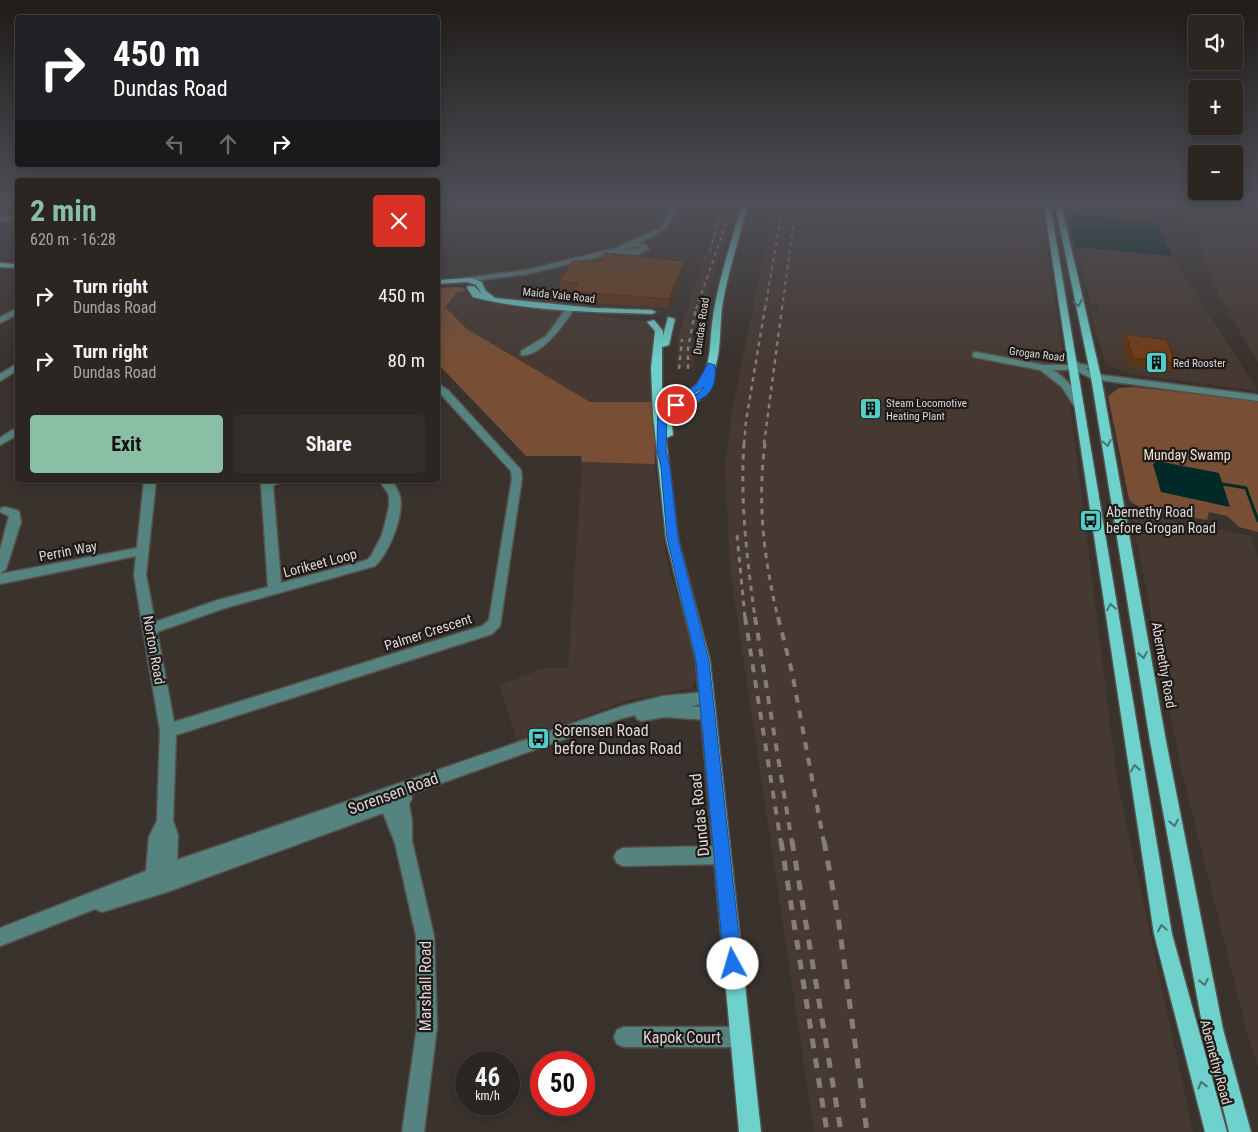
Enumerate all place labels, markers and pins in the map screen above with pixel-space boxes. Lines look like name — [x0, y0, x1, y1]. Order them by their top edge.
building icon: Red Rooster — [1145, 351, 1169, 375]
place label: Red Rooster — [1173, 357, 1226, 370]
pin — [655, 384, 697, 426]
building icon: Steam Locomotive Heating Plant — [858, 397, 882, 421]
place label: Steam Locomotive Heating Plant — [886, 397, 967, 423]
place label: Abernethy Road before Grogan Road — [1106, 504, 1216, 536]
bus stop icon: Abernethy Road before Grogan Road — [1078, 508, 1102, 532]
place label: Sorensen Road before Dundas Road — [554, 721, 682, 758]
bus stop icon: Sorensen Road before Dundas Road — [526, 727, 550, 751]

